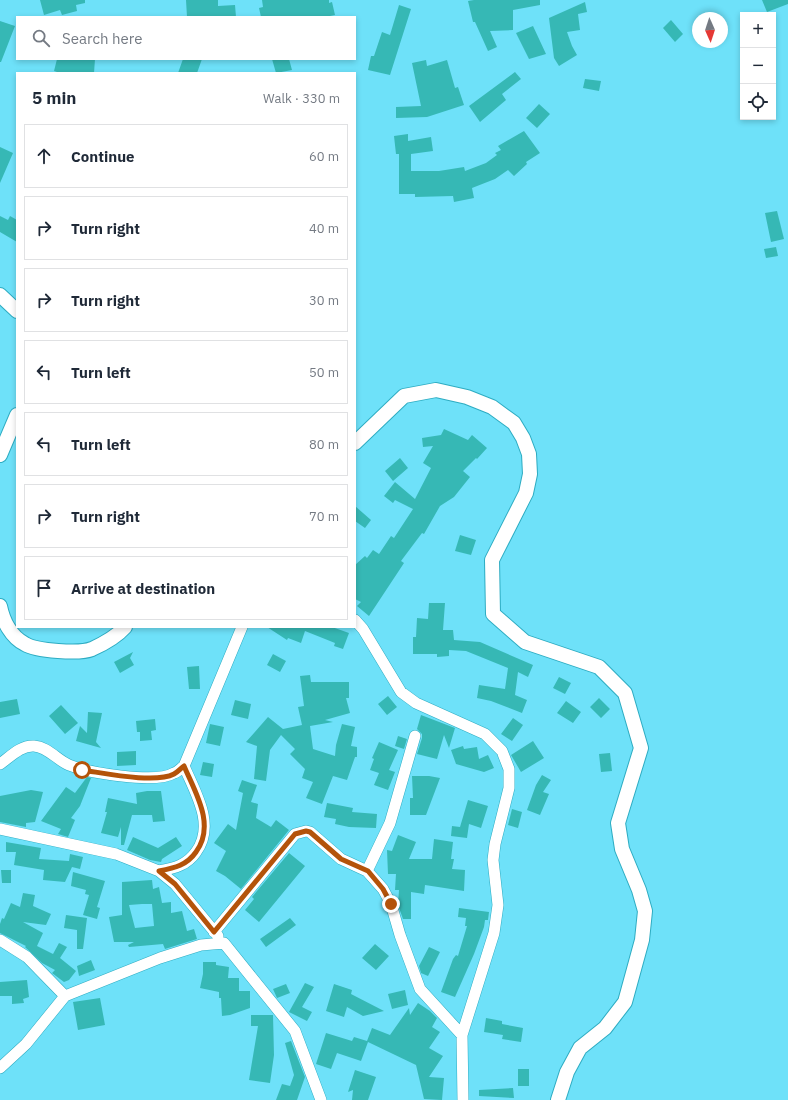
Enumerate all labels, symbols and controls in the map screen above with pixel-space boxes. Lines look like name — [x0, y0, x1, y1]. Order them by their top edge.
north arrow — [692, 12, 728, 48]
map controls — [740, 12, 776, 120]
button: + — [740, 12, 776, 48]
search box — [16, 16, 356, 60]
icon: search — [30, 27, 52, 49]
text: Search here — [62, 29, 142, 48]
button: − — [740, 48, 776, 84]
button: locate — [740, 84, 776, 120]
text: 5 min — [32, 87, 76, 109]
text: Walk · 330 m — [263, 90, 340, 107]
icon: ahead — [33, 145, 55, 167]
text: Continue — [71, 147, 135, 166]
text: 60 m — [309, 148, 339, 165]
icon: right — [33, 217, 55, 239]
text: Turn right — [71, 219, 140, 238]
text: 40 m — [309, 220, 339, 237]
icon: right — [33, 289, 55, 311]
text: Turn right — [71, 291, 140, 310]
text: 30 m — [309, 292, 339, 309]
icon: left — [33, 361, 55, 383]
text: Turn left — [71, 363, 131, 382]
text: 50 m — [309, 364, 339, 381]
icon: left — [33, 433, 55, 455]
text: Turn left — [71, 435, 131, 454]
text: 80 m — [309, 436, 339, 453]
icon: right — [33, 505, 55, 527]
text: Turn right — [71, 507, 140, 526]
text: 70 m — [309, 508, 339, 525]
icon: arrive — [33, 577, 55, 599]
text: Arrive at destination — [71, 579, 215, 598]
route start — [73, 761, 91, 779]
route end — [382, 895, 400, 913]

